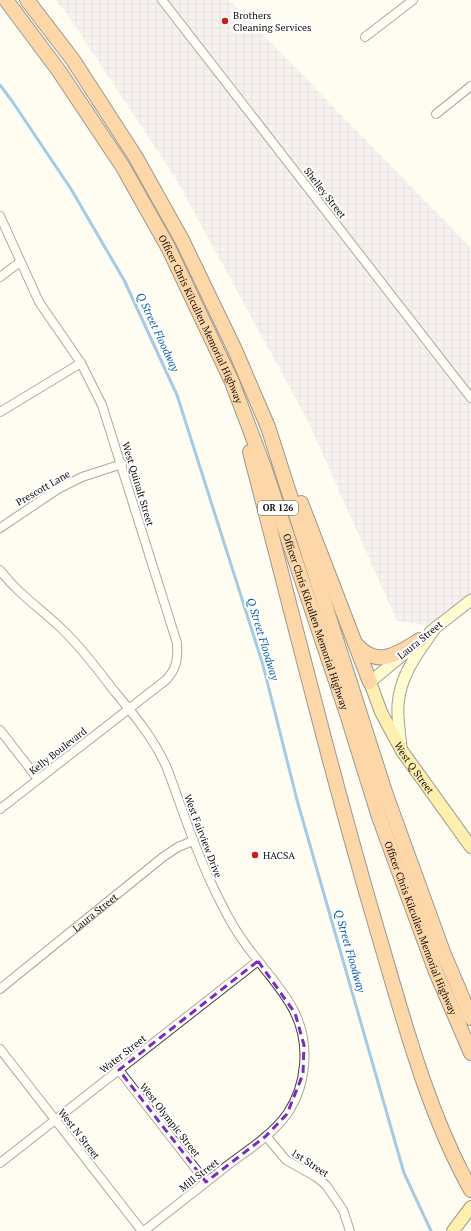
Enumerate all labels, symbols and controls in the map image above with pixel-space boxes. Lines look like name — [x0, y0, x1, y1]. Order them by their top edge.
place label: Brothers Cleaning Services — [233, 9, 311, 34]
marker: Brothers Cleaning Services — [220, 16, 230, 26]
street label: Shelley Street — [301, 165, 349, 221]
street label: Officer Chris Kilcullen Memorial Highway — [156, 232, 246, 406]
water label: Q Street Floodway — [134, 290, 183, 375]
street label: West Quinalt Street — [119, 440, 157, 528]
street label: Prescott Lane — [14, 467, 72, 509]
road number: OR 126 — [258, 501, 298, 515]
street label: Officer Chris Kilcullen Memorial Highway — [280, 532, 352, 712]
water label: Q Street Floodway — [244, 596, 282, 683]
street label: Laura Street — [395, 618, 445, 662]
street label: Kelly Boulevard — [27, 724, 90, 777]
street label: West Q Street — [392, 739, 437, 797]
street label: West Fairview Drive — [181, 792, 225, 880]
street label: Officer Chris Kilcullen Memorial Highway — [382, 839, 461, 1018]
place label: HACSA — [263, 849, 295, 862]
marker: HACSA — [250, 850, 260, 860]
street label: Laura Street — [70, 890, 120, 934]
water label: Q Street Floodway — [331, 908, 369, 995]
street label: Water Street — [97, 1032, 149, 1076]
street label: West Olympic Street — [137, 1080, 203, 1160]
street label: West N Street — [55, 1106, 103, 1162]
street label: 1st Street — [289, 1146, 332, 1180]
street label: Mill Street — [177, 1155, 222, 1195]

